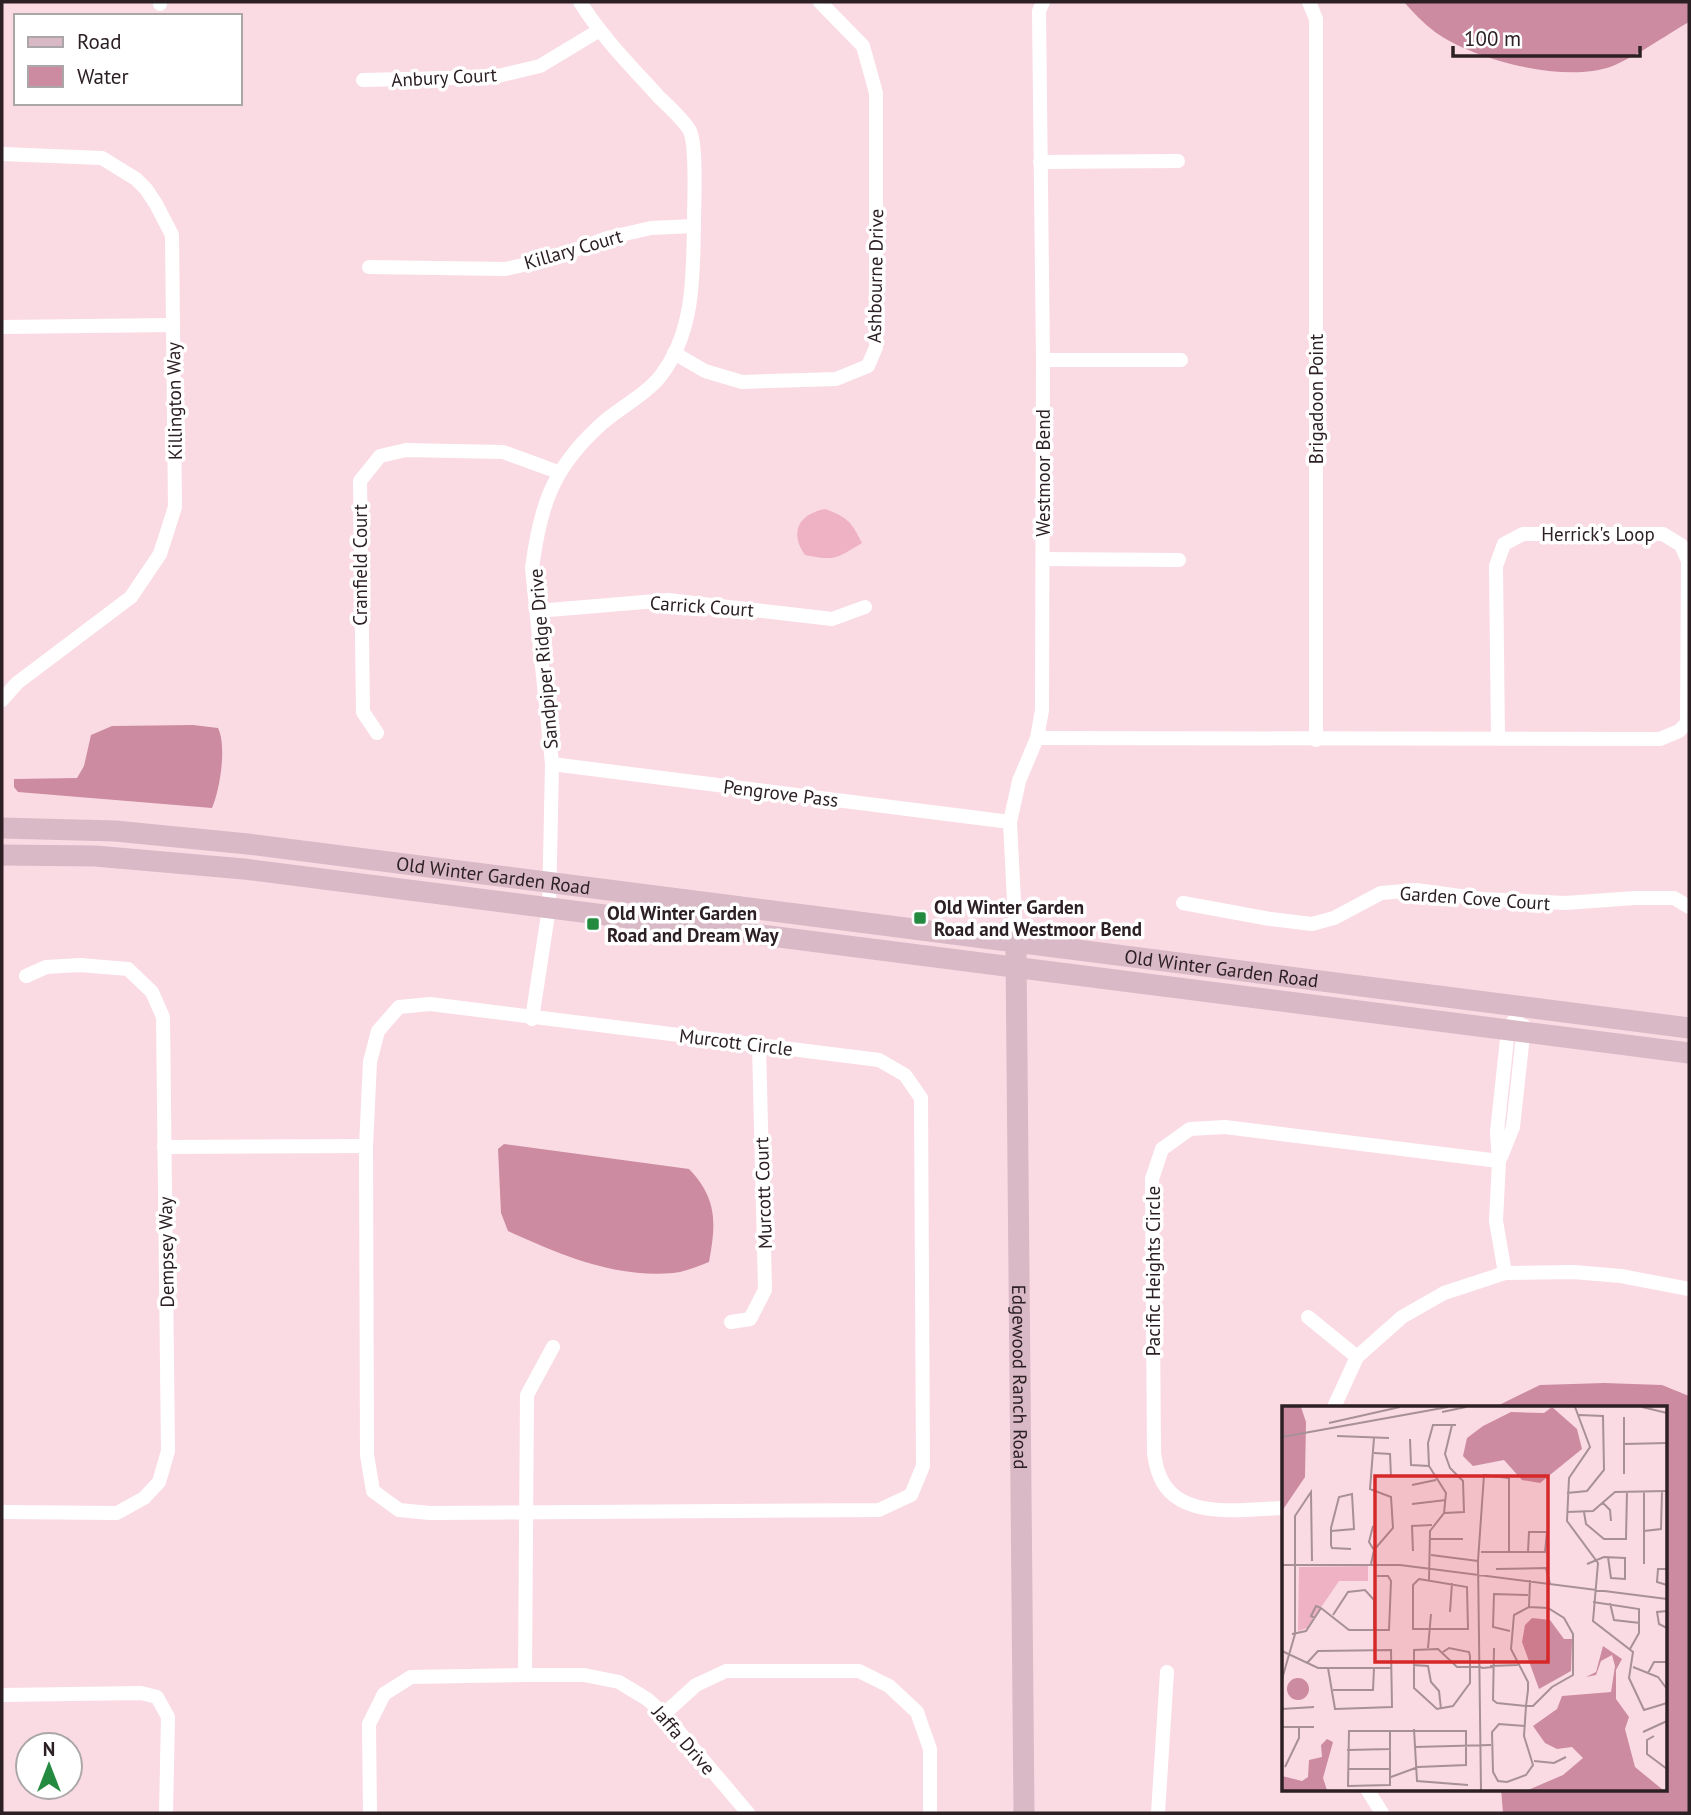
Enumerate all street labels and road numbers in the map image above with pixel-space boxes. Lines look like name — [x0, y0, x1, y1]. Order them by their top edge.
street label: Anbury Court — [391, 62, 498, 92]
street label: Ashbourne Drive — [862, 209, 888, 343]
street label: Killary Court — [521, 223, 625, 274]
street label: Brigadoon Point — [1304, 333, 1328, 464]
street label: Killington Way — [161, 342, 187, 460]
street label: Westmoor Bend — [1031, 409, 1055, 537]
street label: Cranfield Court — [348, 504, 372, 626]
street label: Herrick's Loop — [1541, 522, 1655, 546]
street label: Sandpiper Ridge Drive — [523, 568, 563, 750]
street label: Carrick Court — [649, 590, 755, 622]
street label: Pengrove Pass — [722, 774, 840, 812]
street label: Old Winter Garden Road — [395, 851, 592, 900]
street label: Garden Cove Court — [1399, 881, 1552, 915]
street label: Old Winter Garden Road — [1123, 944, 1320, 993]
street label: Murcott Circle — [678, 1023, 794, 1061]
street label: Murcott Court — [749, 1136, 777, 1249]
street label: Pacific Heights Circle — [1141, 1186, 1165, 1356]
street label: Dempsey Way — [153, 1196, 179, 1308]
street label: Edgewood Ranch Road — [1007, 1284, 1033, 1470]
street label: Jaffa Drive — [647, 1700, 721, 1780]

